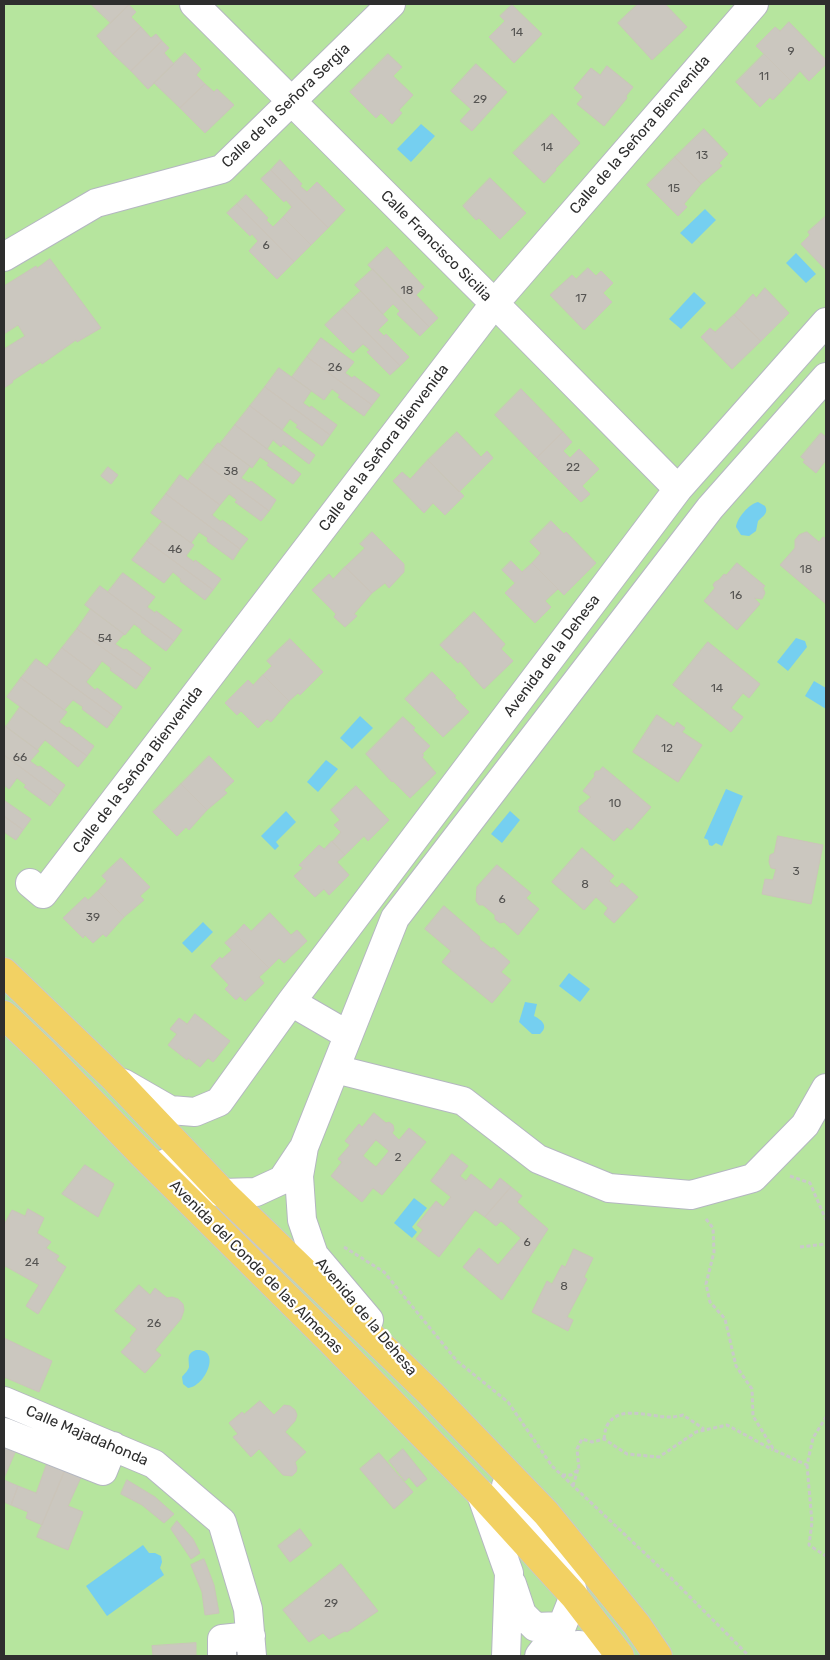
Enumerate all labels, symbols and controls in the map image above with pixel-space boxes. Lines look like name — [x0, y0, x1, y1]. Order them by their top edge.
house number: 14 — [511, 26, 523, 40]
street label: Calle de la Señora Sergia — [218, 40, 354, 172]
house number: 9 — [787, 45, 795, 59]
street label: Calle de la Señora Bienvenida — [566, 52, 714, 218]
house number: 11 — [759, 70, 769, 84]
house number: 29 — [473, 93, 487, 107]
house number: 14 — [541, 141, 553, 155]
house number: 13 — [696, 149, 708, 163]
house number: 15 — [668, 182, 680, 196]
street label: Calle Francisco Sicilia — [377, 187, 495, 305]
house number: 6 — [262, 239, 270, 253]
house number: 18 — [401, 284, 413, 298]
house number: 17 — [575, 292, 587, 306]
street label: Calle de la Señora Bienvenida — [315, 361, 453, 535]
house number: 26 — [328, 361, 342, 375]
house number: 22 — [566, 461, 580, 475]
house number: 38 — [224, 465, 238, 479]
house number: 46 — [168, 543, 182, 557]
house number: 18 — [800, 563, 812, 577]
house number: 16 — [730, 589, 742, 603]
street label: Avenida de la Dehesa — [500, 591, 604, 721]
house number: 54 — [98, 632, 112, 646]
house number: 14 — [711, 682, 723, 696]
street label: Calle de la Señora Bienvenida — [69, 683, 207, 857]
house number: 12 — [661, 742, 673, 756]
house number: 66 — [13, 751, 27, 765]
house number: 10 — [609, 797, 621, 811]
house number: 3 — [792, 865, 800, 879]
house number: 8 — [581, 878, 589, 892]
house number: 6 — [498, 893, 506, 907]
house number: 39 — [86, 911, 100, 925]
house number: 2 — [394, 1151, 402, 1165]
street label: Avenida del Conde de las Almenas — [166, 1177, 346, 1357]
house number: 6 — [523, 1236, 531, 1250]
street label: Avenida de la Dehesa — [311, 1254, 421, 1380]
house number: 24 — [25, 1256, 39, 1270]
house number: 8 — [560, 1280, 568, 1294]
house number: 26 — [147, 1317, 161, 1331]
street label: Calle Majadahonda — [23, 1402, 151, 1470]
house number: 29 — [324, 1597, 338, 1611]

